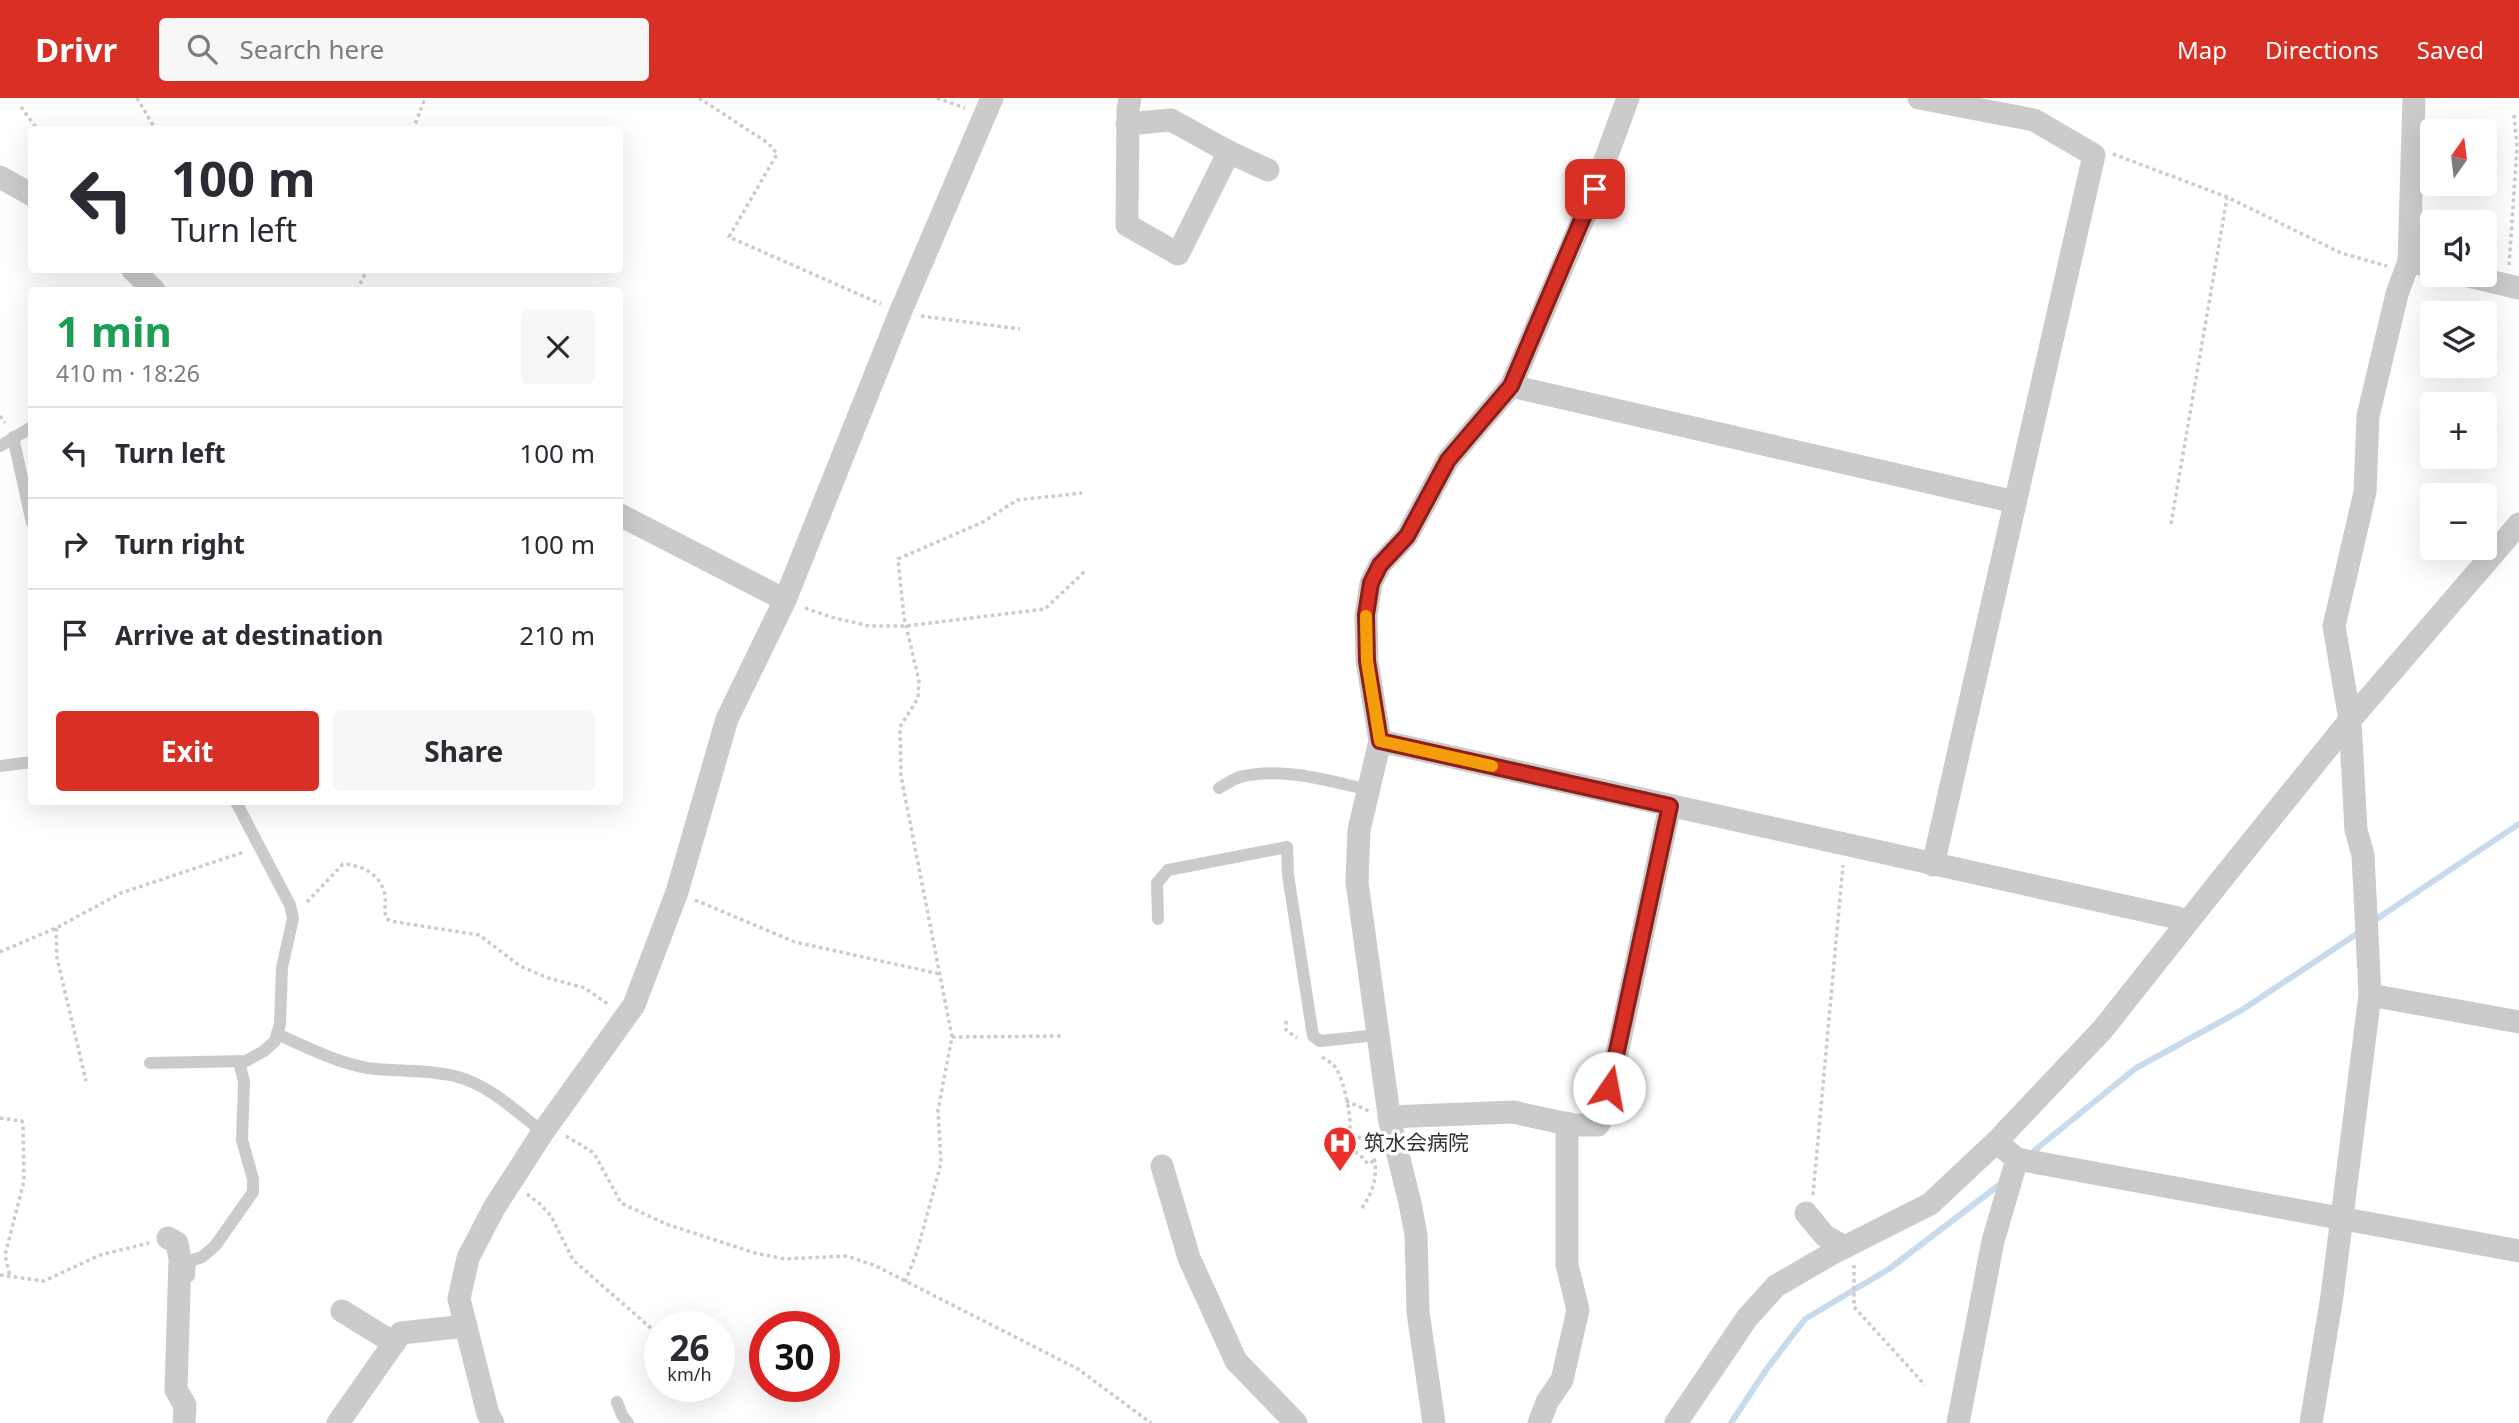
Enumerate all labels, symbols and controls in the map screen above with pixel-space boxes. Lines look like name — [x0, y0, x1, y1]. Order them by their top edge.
search box — [159, 18, 649, 81]
text: Drivr — [35, 27, 117, 72]
icon: search — [183, 30, 221, 68]
text: Search here — [239, 31, 384, 67]
text: Map — [2177, 33, 2227, 66]
text: Directions — [2265, 33, 2379, 66]
text: Saved — [2417, 33, 2484, 66]
north arrow — [2420, 119, 2497, 196]
map controls — [2420, 119, 2497, 560]
text: 100 m — [171, 145, 316, 211]
icon: left — [56, 154, 147, 245]
pin — [1565, 159, 1625, 219]
icon: arrive — [1576, 170, 1614, 208]
text: Turn left — [171, 208, 297, 251]
button: sound — [2420, 210, 2497, 287]
button: layers — [2420, 301, 2497, 378]
text: 1 min — [56, 302, 172, 359]
button: close — [521, 310, 595, 384]
text: 410 m · 18:26 — [56, 357, 200, 389]
button: + — [2420, 392, 2497, 469]
icon: left — [56, 434, 94, 472]
text: Turn left — [115, 435, 226, 471]
text: 100 m — [519, 435, 595, 471]
button: − — [2420, 483, 2497, 560]
icon: right — [56, 525, 94, 563]
text: Turn right — [115, 526, 245, 562]
text: 100 m — [519, 526, 595, 562]
icon: arrive — [56, 616, 94, 654]
text: Arrive at destination — [115, 617, 384, 653]
text: 210 m — [519, 617, 595, 653]
button: Exit — [56, 711, 319, 791]
button: Share — [333, 711, 595, 791]
position arrow — [1572, 1051, 1646, 1125]
hospital icon: 筑水会病院 — [1321, 1124, 1359, 1173]
place label: 筑水会病院 — [1364, 1128, 1469, 1156]
speed limit sign: 30 — [749, 1311, 840, 1402]
text: 26 — [669, 1324, 710, 1371]
text: km/h — [667, 1362, 712, 1386]

